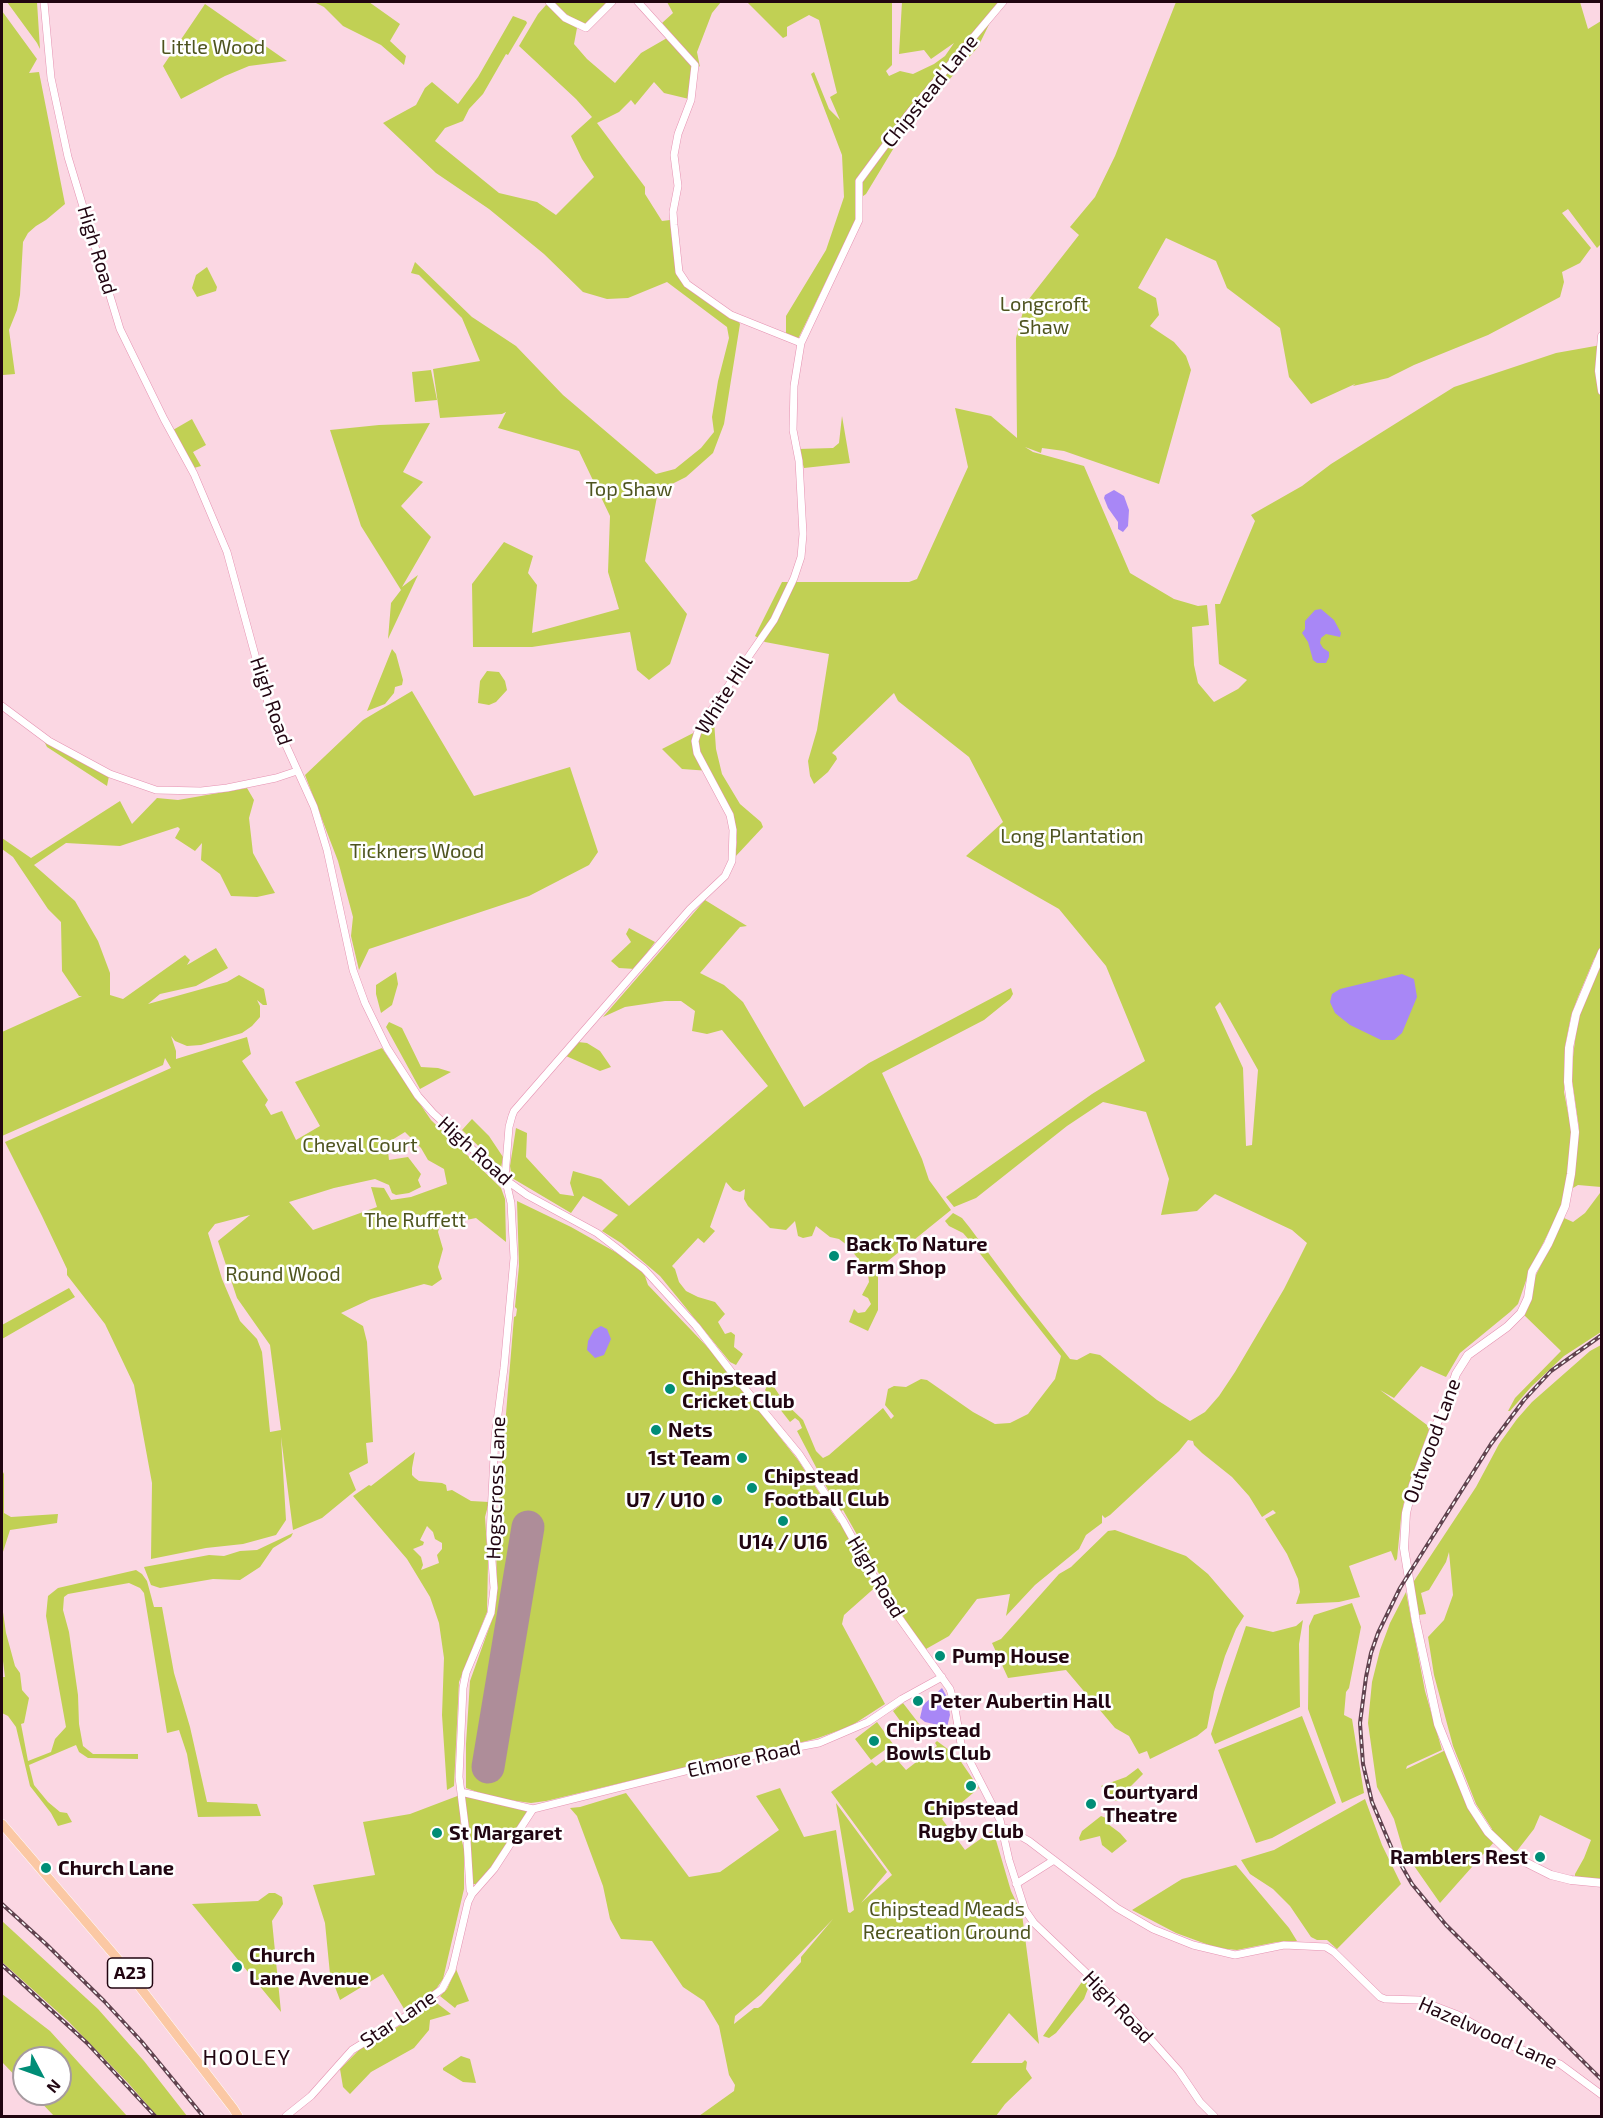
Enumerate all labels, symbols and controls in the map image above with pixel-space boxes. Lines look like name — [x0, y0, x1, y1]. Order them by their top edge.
street label: Chipstead Lane — [877, 30, 983, 152]
park label: Little Wood — [161, 35, 265, 59]
street label: High Road — [72, 203, 122, 297]
park label: Longcroft Shaw — [1000, 292, 1088, 339]
park label: Top Shaw — [585, 477, 673, 501]
street label: White Hill — [690, 651, 758, 739]
street label: High Road — [245, 654, 297, 748]
park label: Long Plantation — [1000, 824, 1144, 848]
park label: Tickners Wood — [350, 839, 484, 863]
street label: High Road — [433, 1111, 517, 1191]
park label: Cheval Court — [302, 1133, 418, 1157]
park label: The Ruffett — [364, 1208, 466, 1232]
place label: Back To Nature Farm Shop — [846, 1232, 988, 1279]
marker: Back To Nature Farm Shop — [827, 1249, 841, 1263]
park label: Round Wood — [225, 1262, 341, 1286]
place label: Chipstead Cricket Club — [682, 1366, 795, 1413]
street label: Outwood Lane — [1398, 1375, 1466, 1507]
marker: Chipstead Cricket Club — [663, 1382, 677, 1396]
street label: Hogscross Lane — [482, 1416, 510, 1560]
place label: Nets — [668, 1418, 713, 1442]
marker: Nets — [649, 1423, 663, 1437]
place label: 1st Team — [648, 1446, 730, 1470]
marker: 1st Team — [735, 1451, 749, 1465]
place label: Chipstead Football Club — [764, 1464, 889, 1511]
marker: Chipstead Football Club — [745, 1481, 759, 1495]
place label: U7 / U10 — [626, 1488, 705, 1512]
marker: U7 / U10 — [710, 1493, 724, 1507]
marker: U14 / U16 — [776, 1514, 790, 1528]
place label: U14 / U16 — [739, 1530, 827, 1554]
street label: High Road — [842, 1532, 910, 1622]
place label: Pump House — [952, 1644, 1070, 1668]
marker: Pump House — [933, 1649, 947, 1663]
place label: Peter Aubertin Hall — [930, 1689, 1111, 1713]
marker: Peter Aubertin Hall — [911, 1694, 925, 1708]
place label: Chipstead Bowls Club — [886, 1718, 991, 1765]
marker: Chipstead Bowls Club — [867, 1734, 881, 1748]
street label: Elmore Road — [685, 1735, 803, 1783]
marker: Chipstead Rugby Club — [964, 1779, 978, 1793]
place label: Courtyard Theatre — [1103, 1780, 1198, 1827]
place label: Chipstead Rugby Club — [918, 1796, 1024, 1843]
marker: Courtyard Theatre — [1084, 1797, 1098, 1811]
place label: St Margaret — [449, 1821, 562, 1845]
marker: St Margaret — [430, 1826, 444, 1840]
place label: Ramblers Rest — [1390, 1845, 1528, 1869]
marker: Ramblers Rest — [1533, 1850, 1547, 1864]
place label: Church Lane — [58, 1856, 174, 1880]
marker: Church Lane — [39, 1861, 53, 1875]
park label: Chipstead Meads Recreation Ground — [863, 1897, 1031, 1944]
place label: Church Lane Avenue — [249, 1943, 369, 1990]
road number: A23 — [108, 1958, 152, 1988]
marker: Church Lane Avenue — [230, 1960, 244, 1974]
street label: High Road — [1078, 1966, 1158, 2048]
street label: Star Lane — [356, 1985, 440, 2053]
street label: Hazelwood Lane — [1415, 1992, 1561, 2074]
district label: HOOLEY — [202, 2045, 292, 2071]
north arrow — [12, 2046, 72, 2106]
text: N — [43, 2076, 65, 2097]

